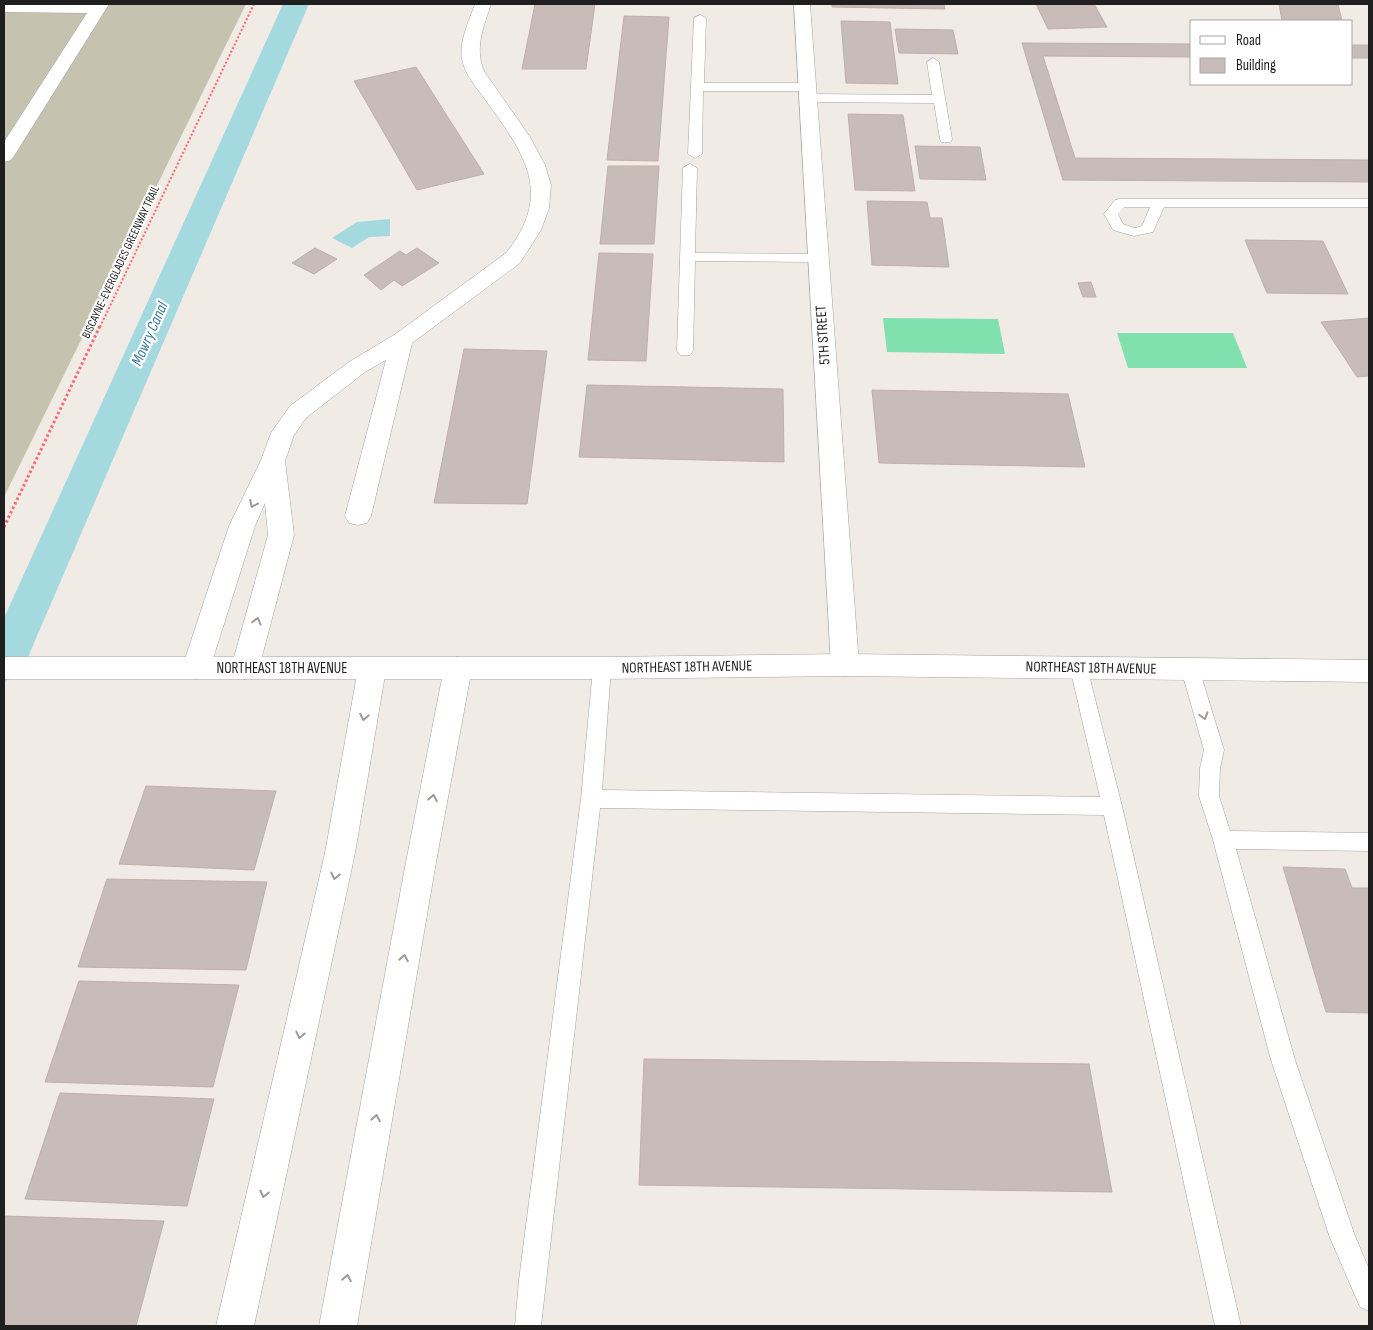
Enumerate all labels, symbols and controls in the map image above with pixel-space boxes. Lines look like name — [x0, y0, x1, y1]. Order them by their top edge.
legend — [1190, 20, 1353, 85]
text: Road — [1236, 31, 1261, 50]
text: Building — [1236, 56, 1276, 75]
street label: BISCAYNE-EVERGLADES GREENWAY TRAIL — [79, 183, 163, 341]
water label: Mowry Canal — [128, 298, 173, 369]
street label: 5TH STREET — [811, 304, 835, 366]
one-way arrow — [248, 499, 259, 508]
one-way arrow — [252, 618, 262, 626]
street label: NORTHEAST 18TH AVENUE — [621, 656, 753, 678]
street label: NORTHEAST 18TH AVENUE — [1025, 657, 1157, 679]
street label: NORTHEAST 18TH AVENUE — [217, 659, 347, 678]
one-way arrow — [1198, 711, 1208, 720]
one-way arrow — [359, 712, 369, 721]
one-way arrow — [428, 794, 438, 803]
one-way arrow — [330, 872, 341, 881]
one-way arrow — [399, 954, 409, 963]
one-way arrow — [295, 1031, 305, 1040]
one-way arrow — [370, 1114, 380, 1123]
one-way arrow — [259, 1189, 270, 1198]
one-way arrow — [342, 1274, 352, 1283]

